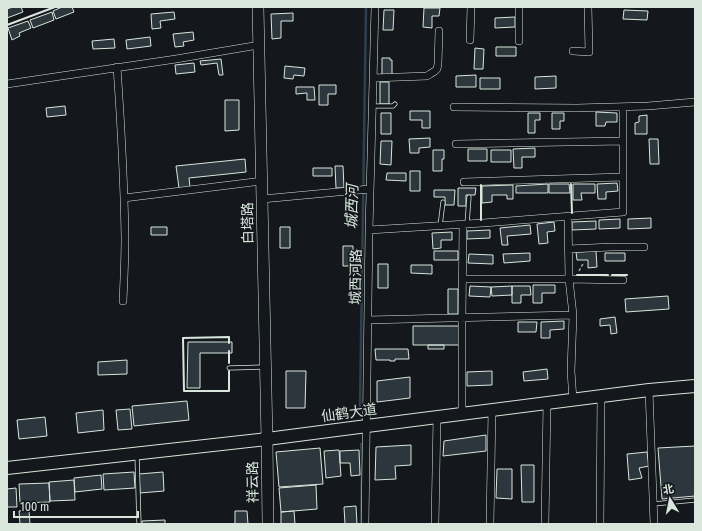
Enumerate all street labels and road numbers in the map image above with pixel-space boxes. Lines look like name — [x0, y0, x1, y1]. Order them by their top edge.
street label: 白塔路 — [239, 202, 257, 244]
street label: 城西河路 — [347, 249, 365, 305]
street label: 仙鹤大道 — [320, 401, 378, 425]
street label: 祥云路 — [244, 461, 262, 503]

